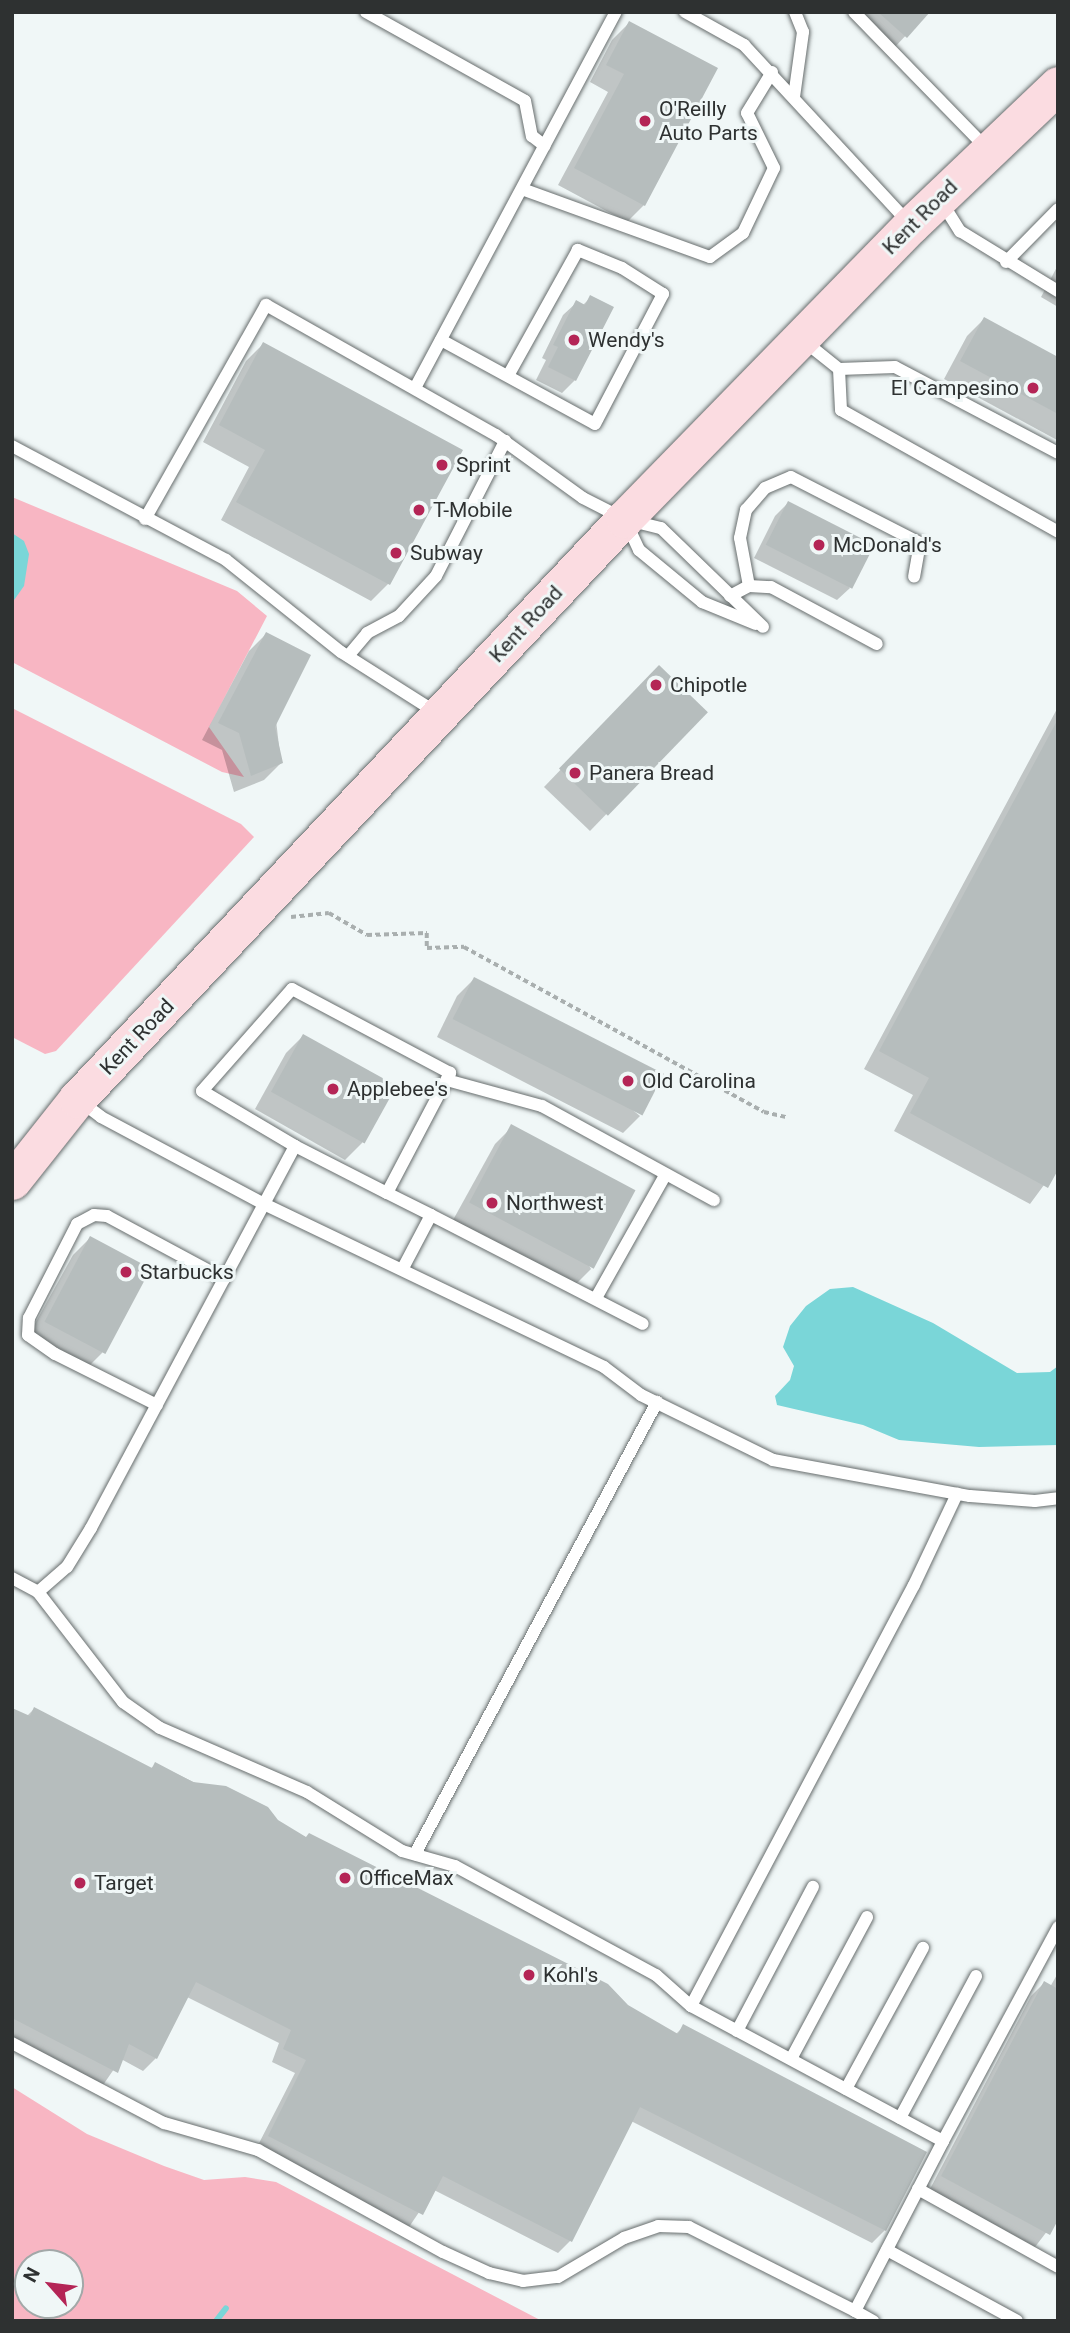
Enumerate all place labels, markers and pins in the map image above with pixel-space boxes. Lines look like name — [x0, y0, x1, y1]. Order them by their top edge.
place label: O'Reilly Auto Parts — [659, 96, 758, 146]
marker: O'Reilly Auto Parts — [637, 113, 653, 129]
place label: Wendy's — [588, 327, 665, 353]
marker: Wendy's — [566, 332, 582, 348]
place label: El Campesino — [891, 375, 1019, 401]
marker: El Campesino — [1025, 380, 1041, 396]
place label: Sprint — [456, 452, 511, 478]
marker: Sprint — [434, 457, 450, 473]
place label: T-Mobile — [433, 497, 512, 523]
marker: T-Mobile — [411, 502, 427, 518]
place label: McDonald's — [833, 532, 942, 558]
marker: McDonald's — [811, 537, 827, 553]
place label: Subway — [410, 540, 483, 566]
marker: Subway — [388, 545, 404, 561]
place label: Chipotle — [670, 672, 747, 698]
marker: Chipotle — [648, 677, 664, 693]
place label: Panera Bread — [589, 760, 714, 786]
marker: Panera Bread — [567, 765, 583, 781]
place label: Old Carolina — [642, 1068, 756, 1094]
marker: Old Carolina — [620, 1073, 636, 1089]
place label: Applebee's — [347, 1076, 448, 1102]
marker: Applebee's — [325, 1081, 341, 1097]
place label: Northwest — [506, 1190, 604, 1216]
marker: Northwest — [484, 1195, 500, 1211]
place label: Starbucks — [140, 1259, 234, 1285]
marker: Starbucks — [118, 1264, 134, 1280]
place label: OfficeMax — [359, 1865, 454, 1891]
place label: Target — [94, 1870, 154, 1896]
marker: OfficeMax — [337, 1870, 353, 1886]
marker: Target — [72, 1875, 88, 1891]
place label: Kohl's — [543, 1962, 598, 1988]
marker: Kohl's — [521, 1967, 537, 1983]

